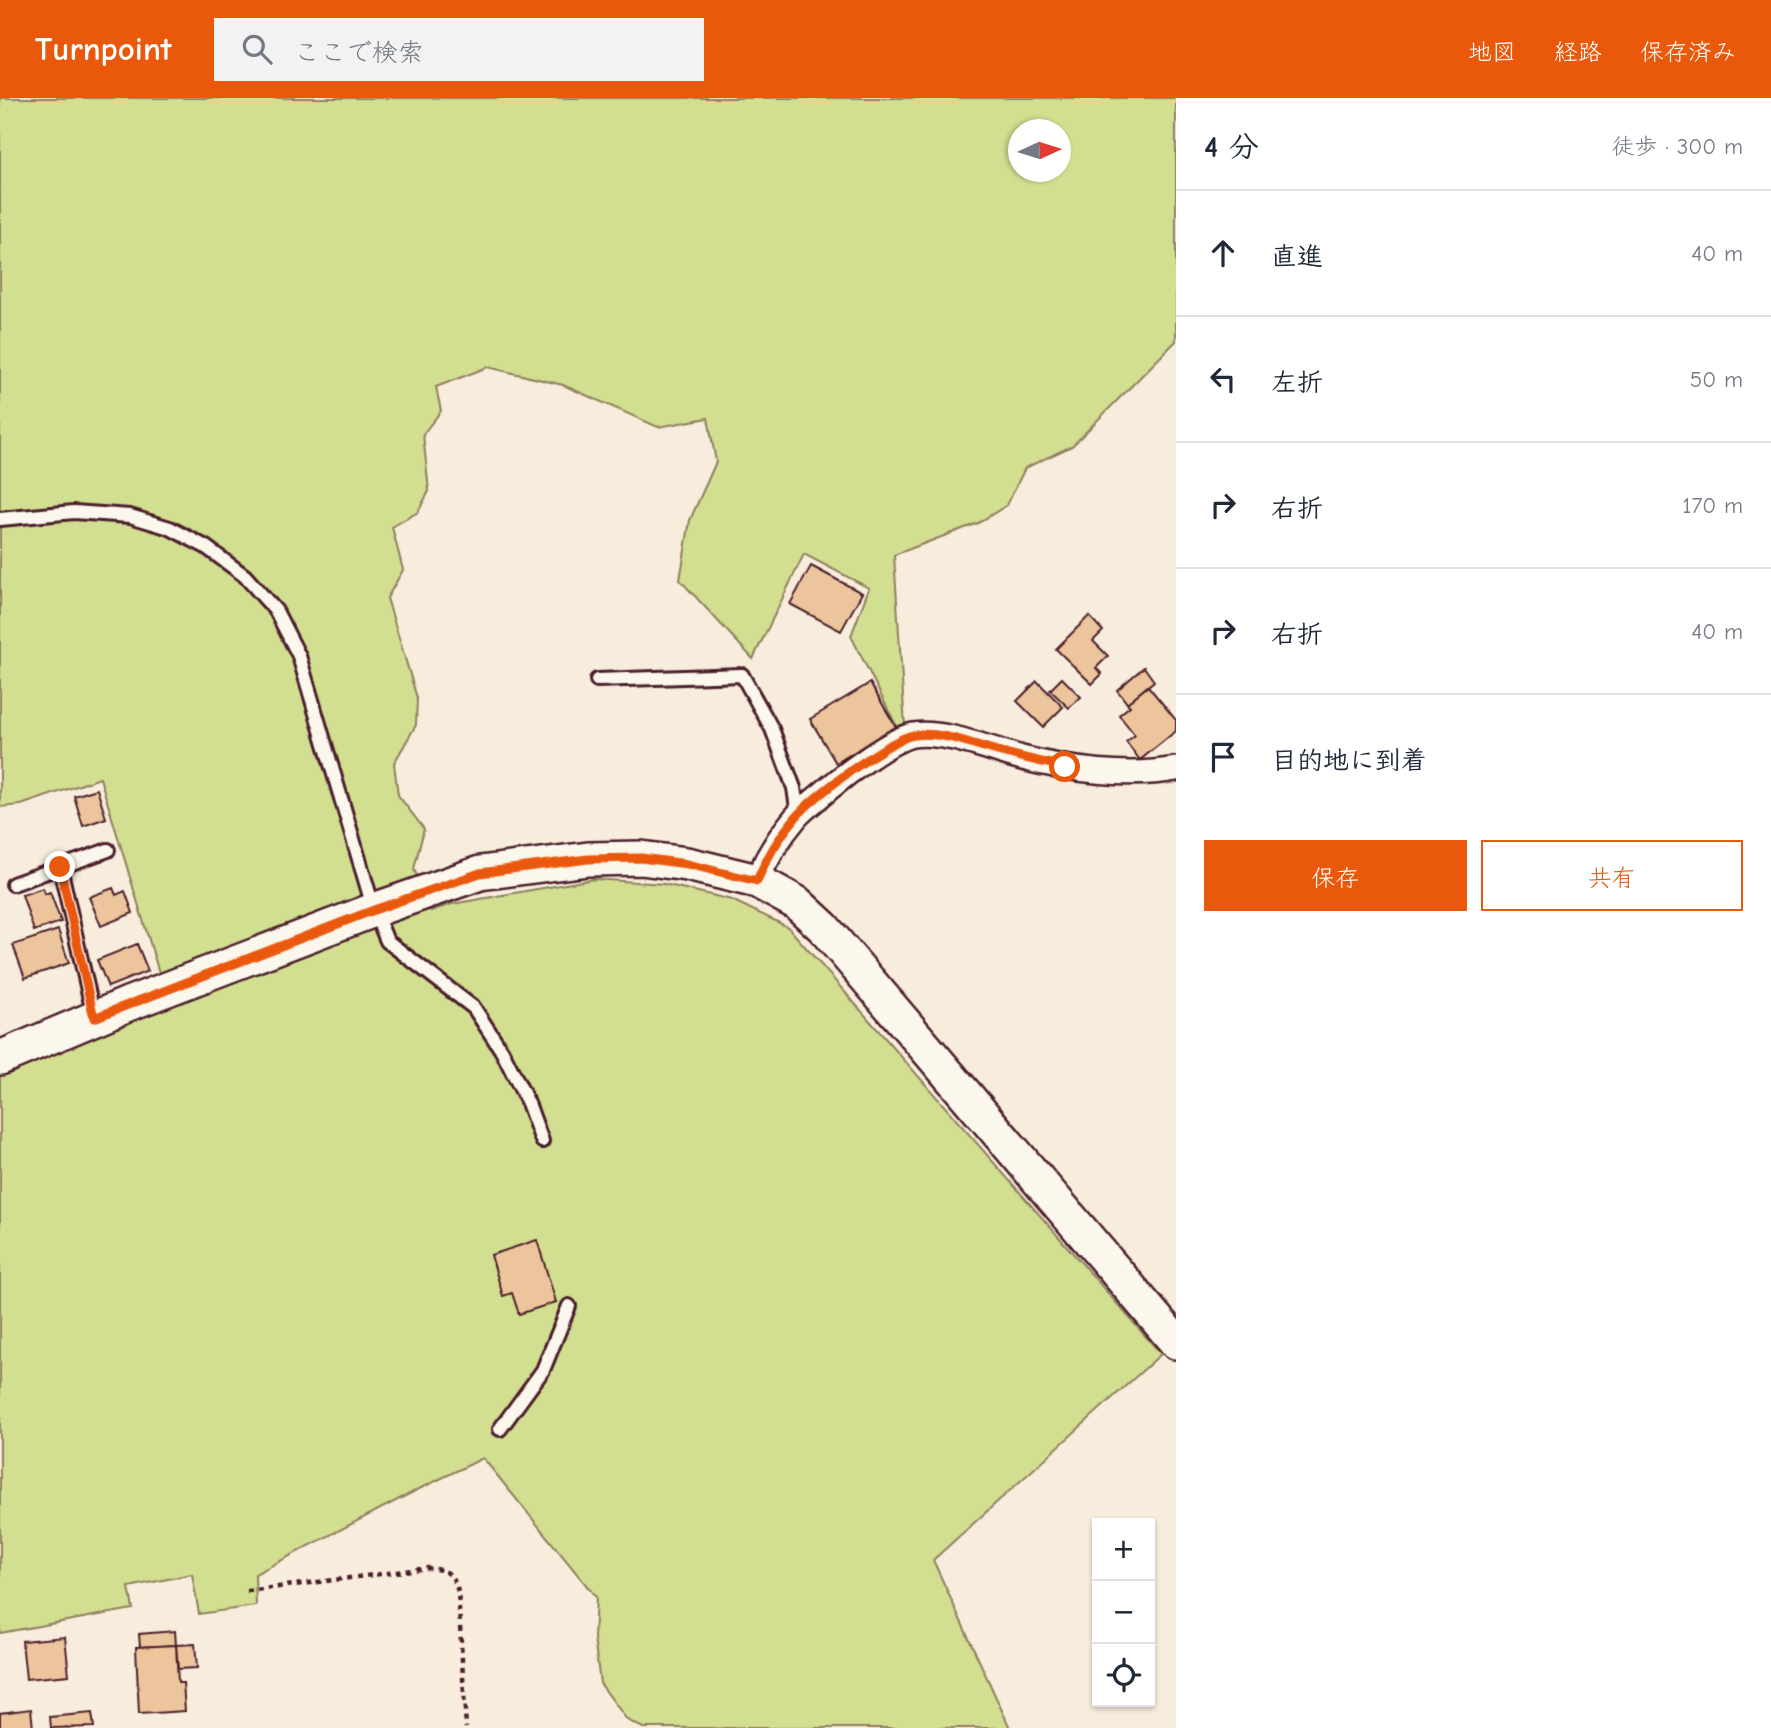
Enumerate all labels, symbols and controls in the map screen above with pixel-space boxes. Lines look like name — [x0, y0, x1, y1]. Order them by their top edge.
search box — [214, 18, 704, 81]
text: Turnpoint — [35, 30, 172, 68]
icon: search — [238, 30, 276, 68]
text: ここで検索 — [294, 38, 424, 68]
text: 地図 — [1468, 38, 1516, 66]
text: 経路 — [1554, 38, 1602, 66]
text: 保存済み — [1640, 38, 1736, 66]
north arrow — [1008, 119, 1071, 182]
text: 4 分 — [1204, 130, 1259, 165]
text: 徒歩 · 300 m — [1611, 133, 1743, 160]
icon: ahead — [1204, 234, 1242, 272]
text: 40 m — [1691, 240, 1743, 267]
text: 直進 — [1271, 242, 1323, 272]
icon: left — [1204, 360, 1242, 398]
text: 50 m — [1690, 366, 1743, 393]
text: 左折 — [1271, 368, 1323, 398]
icon: right — [1204, 486, 1242, 524]
text: 170 m — [1682, 492, 1743, 519]
text: 右折 — [1271, 494, 1323, 524]
icon: right — [1204, 612, 1242, 650]
text: 40 m — [1691, 618, 1743, 645]
text: 右折 — [1271, 620, 1323, 650]
icon: arrive — [1204, 738, 1242, 776]
text: 目的地に到着 — [1271, 746, 1427, 776]
route start — [1049, 751, 1080, 782]
button: 保存 — [1204, 840, 1467, 911]
button: 共有 — [1481, 840, 1743, 911]
route end — [44, 851, 75, 882]
map controls — [1092, 1518, 1155, 1707]
button: + — [1092, 1518, 1155, 1581]
button: − — [1092, 1581, 1155, 1644]
button: locate — [1092, 1644, 1155, 1707]

